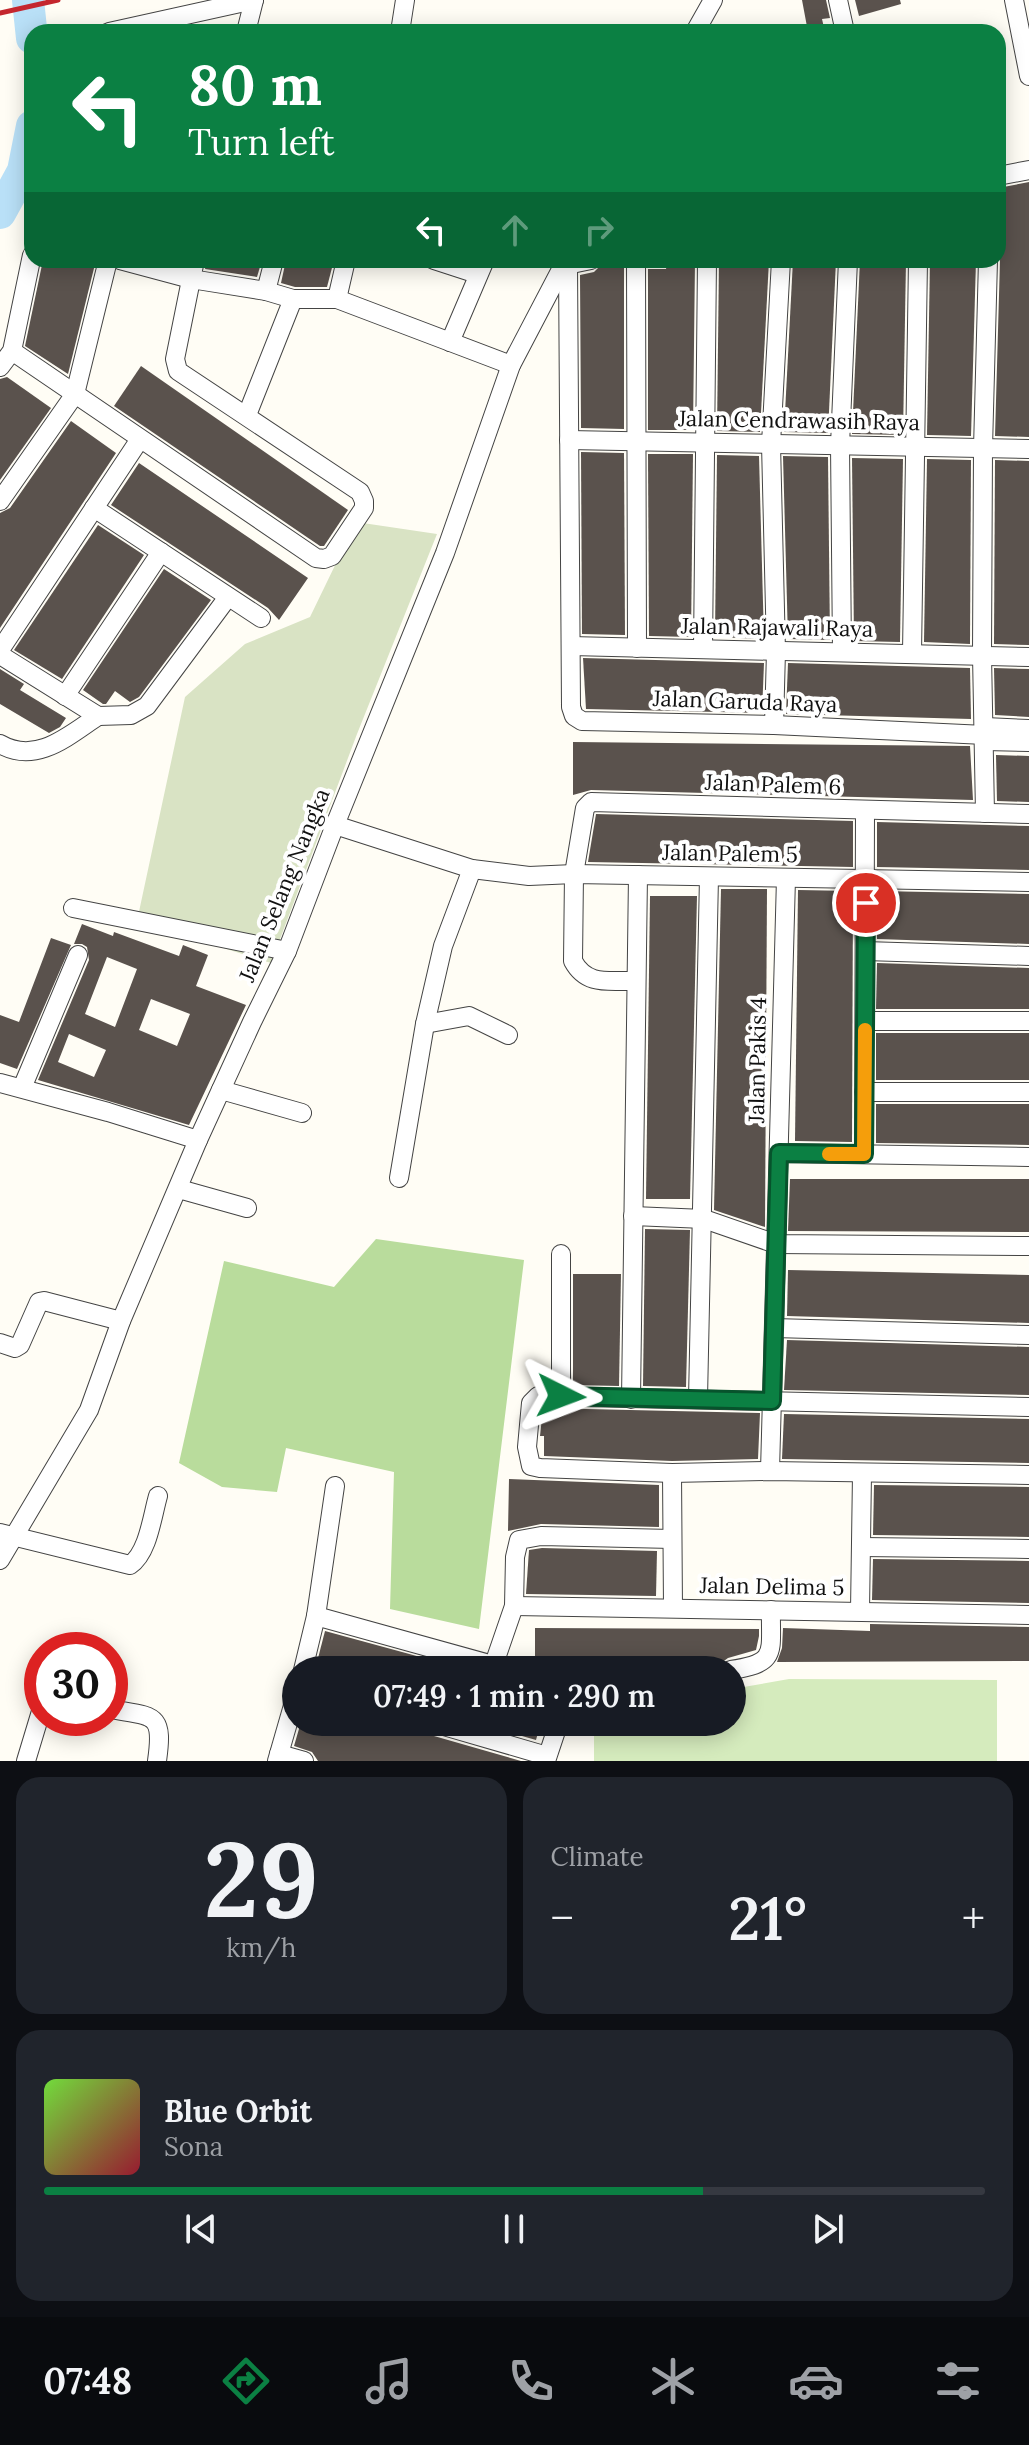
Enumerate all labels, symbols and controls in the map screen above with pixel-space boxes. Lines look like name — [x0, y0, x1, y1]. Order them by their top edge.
text: 80 m — [188, 49, 322, 120]
icon: left — [56, 56, 160, 160]
text: Turn left — [188, 119, 335, 165]
icon: left — [409, 208, 453, 252]
icon: ahead — [493, 208, 537, 252]
icon: right — [577, 208, 621, 252]
street label: Jalan Cendrawasih Raya — [677, 404, 920, 436]
street label: Jalan Rajawali Raya — [680, 611, 873, 643]
street label: Jalan Garuda Raya — [651, 684, 838, 718]
street label: Jalan Palem 6 — [703, 768, 842, 800]
street label: Jalan Selang Nangka — [232, 784, 336, 987]
street label: Jalan Palem 5 — [661, 838, 798, 868]
pin — [832, 869, 900, 937]
icon: arrive — [844, 881, 888, 925]
street label: Jalan Pakis 4 — [742, 997, 772, 1124]
position arrow — [519, 1354, 603, 1438]
street label: Jalan Delima 5 — [698, 1571, 845, 1601]
speed limit sign: 30 — [24, 1632, 128, 1736]
text: 07:49 · 1 min · 290 m — [373, 1677, 655, 1715]
text: 29 — [204, 1812, 319, 1945]
text: Climate — [551, 1840, 644, 1873]
text: 21° — [728, 1880, 807, 1956]
text: − — [551, 1890, 574, 1946]
text: + — [962, 1890, 985, 1946]
text: km/h — [226, 1931, 296, 1964]
text: Blue Orbit — [164, 2092, 312, 2130]
text: Sona — [164, 2130, 223, 2163]
icon: previous — [179, 2207, 223, 2251]
icon: pause — [492, 2207, 536, 2251]
icon: next — [806, 2207, 850, 2251]
icon: directions — [218, 2353, 274, 2409]
icon: music — [361, 2353, 417, 2409]
icon: phone — [503, 2353, 559, 2409]
icon: climate — [645, 2353, 701, 2409]
icon: car — [788, 2353, 844, 2409]
icon: filters — [930, 2353, 986, 2409]
text: 07:48 — [43, 2358, 132, 2404]

